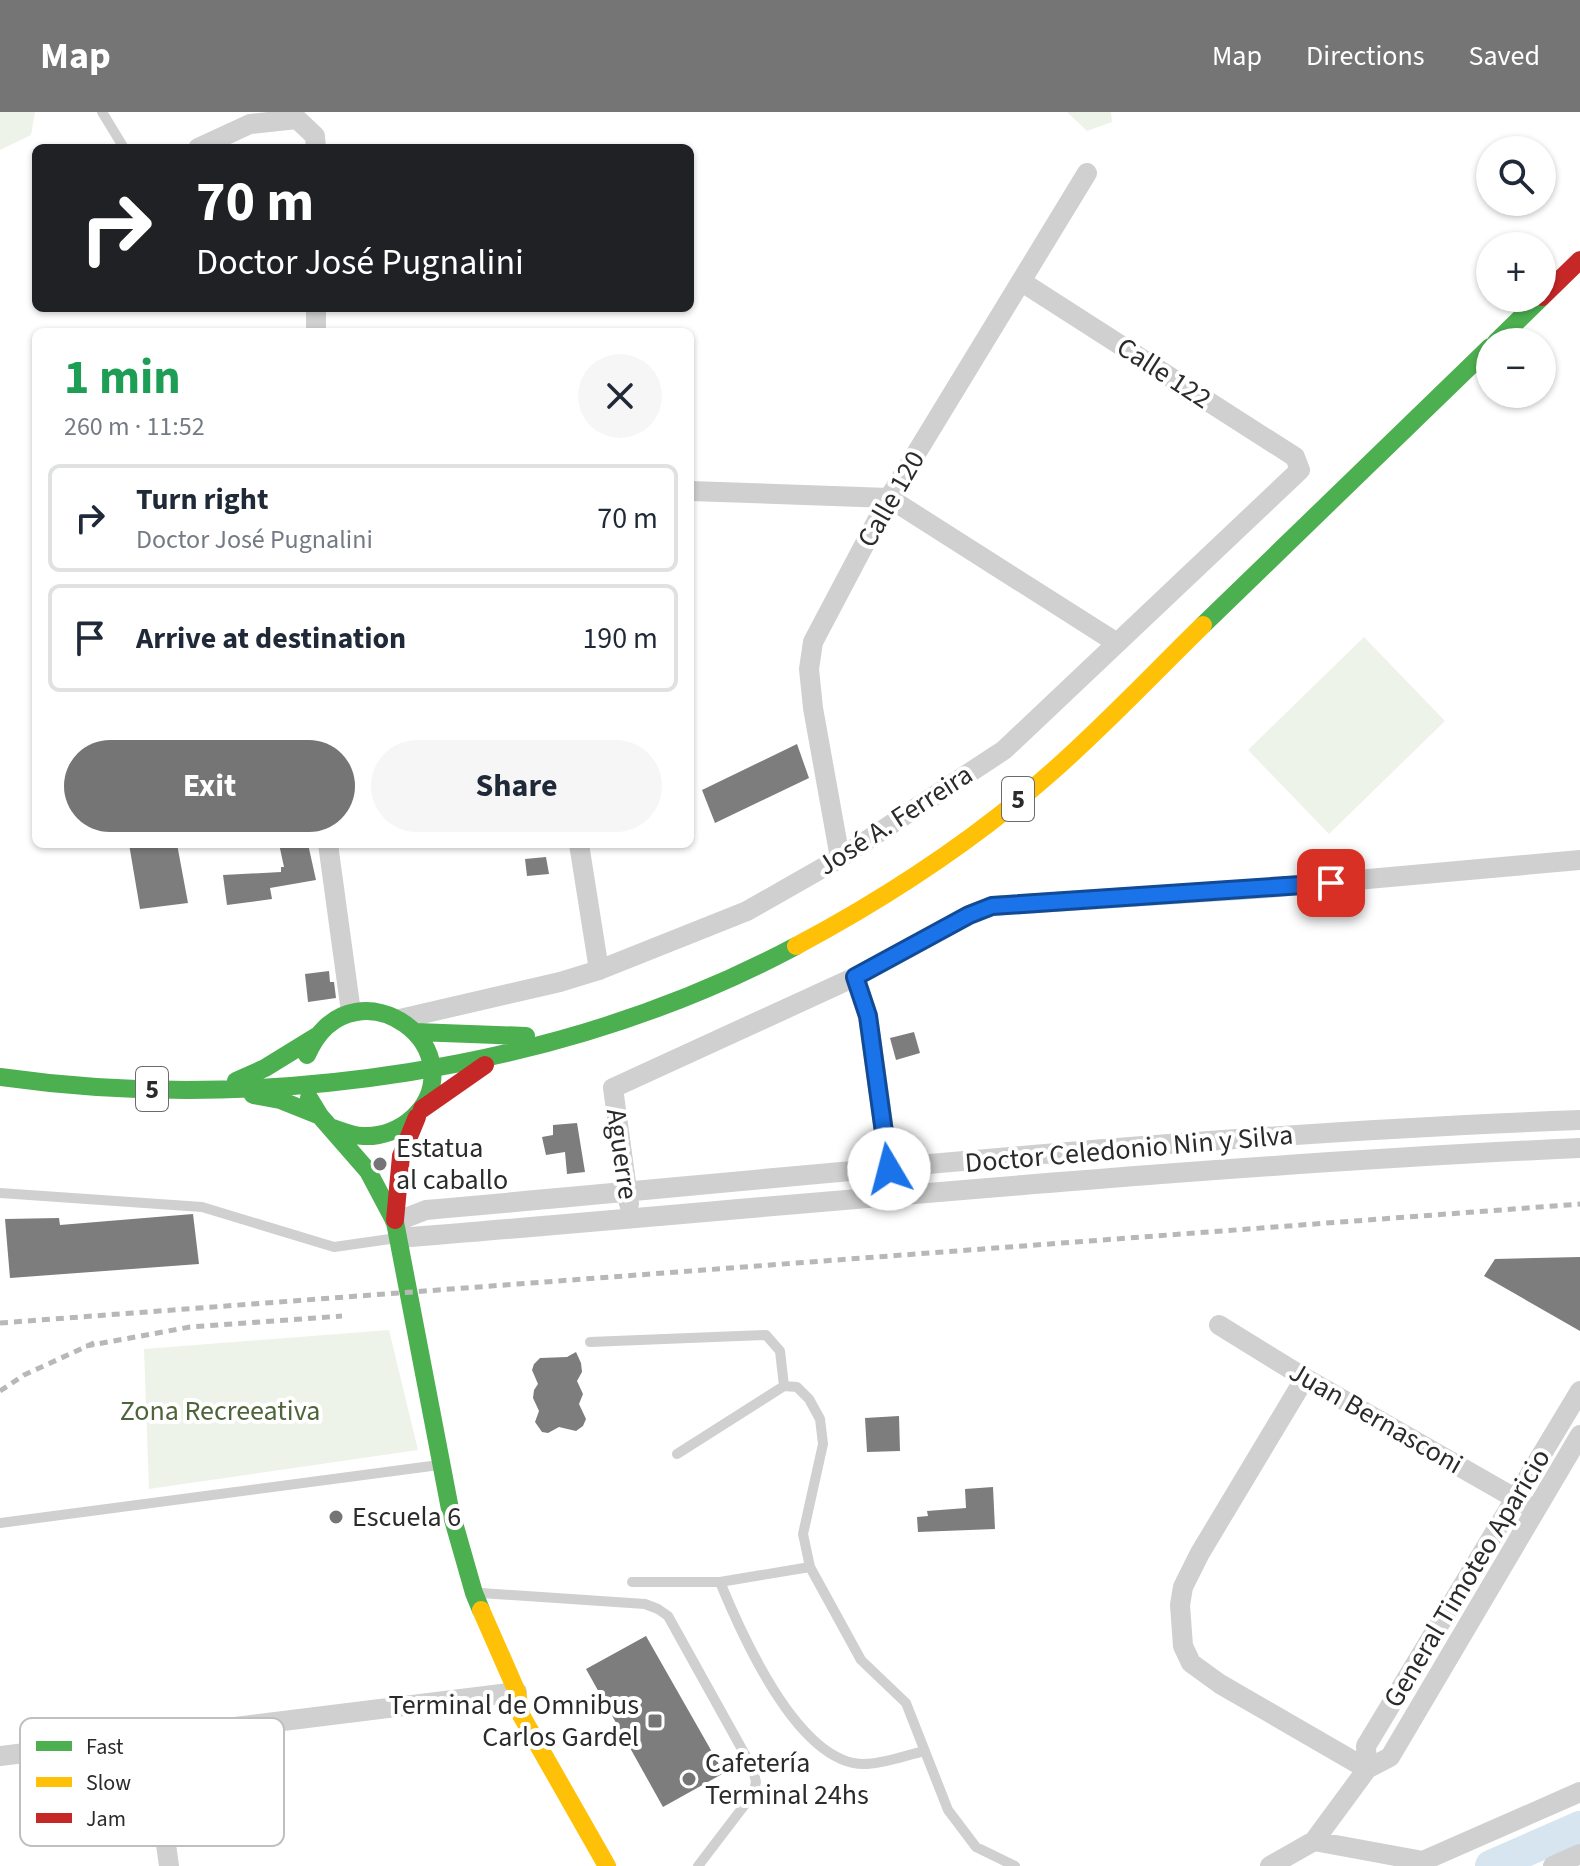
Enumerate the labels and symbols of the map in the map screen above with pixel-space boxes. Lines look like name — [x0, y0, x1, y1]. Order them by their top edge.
street label: Calle 122 — [1109, 327, 1219, 419]
street label: Calle 120 — [847, 443, 935, 555]
street label: José A. Ferreira — [809, 755, 981, 885]
road number: 5 — [1002, 777, 1034, 821]
pin — [1297, 849, 1365, 917]
road number: 5 — [136, 1067, 168, 1111]
street label: Aguerre — [596, 1106, 648, 1202]
street label: Doctor Celedonio Nin y Silva — [963, 1115, 1295, 1183]
position arrow — [847, 1127, 931, 1211]
place label: Estatua al caballo — [396, 1128, 508, 1200]
marker: Estatua al caballo — [371, 1155, 389, 1173]
street label: Juan Bernasconi — [1282, 1352, 1470, 1484]
park label: Zona Recreeativa — [120, 1391, 320, 1431]
street label: General Timoteo Aparicio — [1374, 1441, 1560, 1715]
place label: Escuela 6 — [352, 1497, 461, 1537]
marker: Escuela 6 — [327, 1508, 345, 1526]
place label: Terminal de Omnibus Carlos Gardel — [388, 1685, 639, 1757]
marker: Terminal de Omnibus Carlos Gardel — [646, 1712, 664, 1730]
legend — [20, 1718, 284, 1846]
text: Fast — [86, 1731, 124, 1763]
place label: Cafetería Terminal 24hs — [705, 1743, 869, 1815]
text: Slow — [86, 1767, 131, 1799]
marker: Cafetería Terminal 24hs — [680, 1770, 698, 1788]
text: Jam — [86, 1803, 126, 1835]

